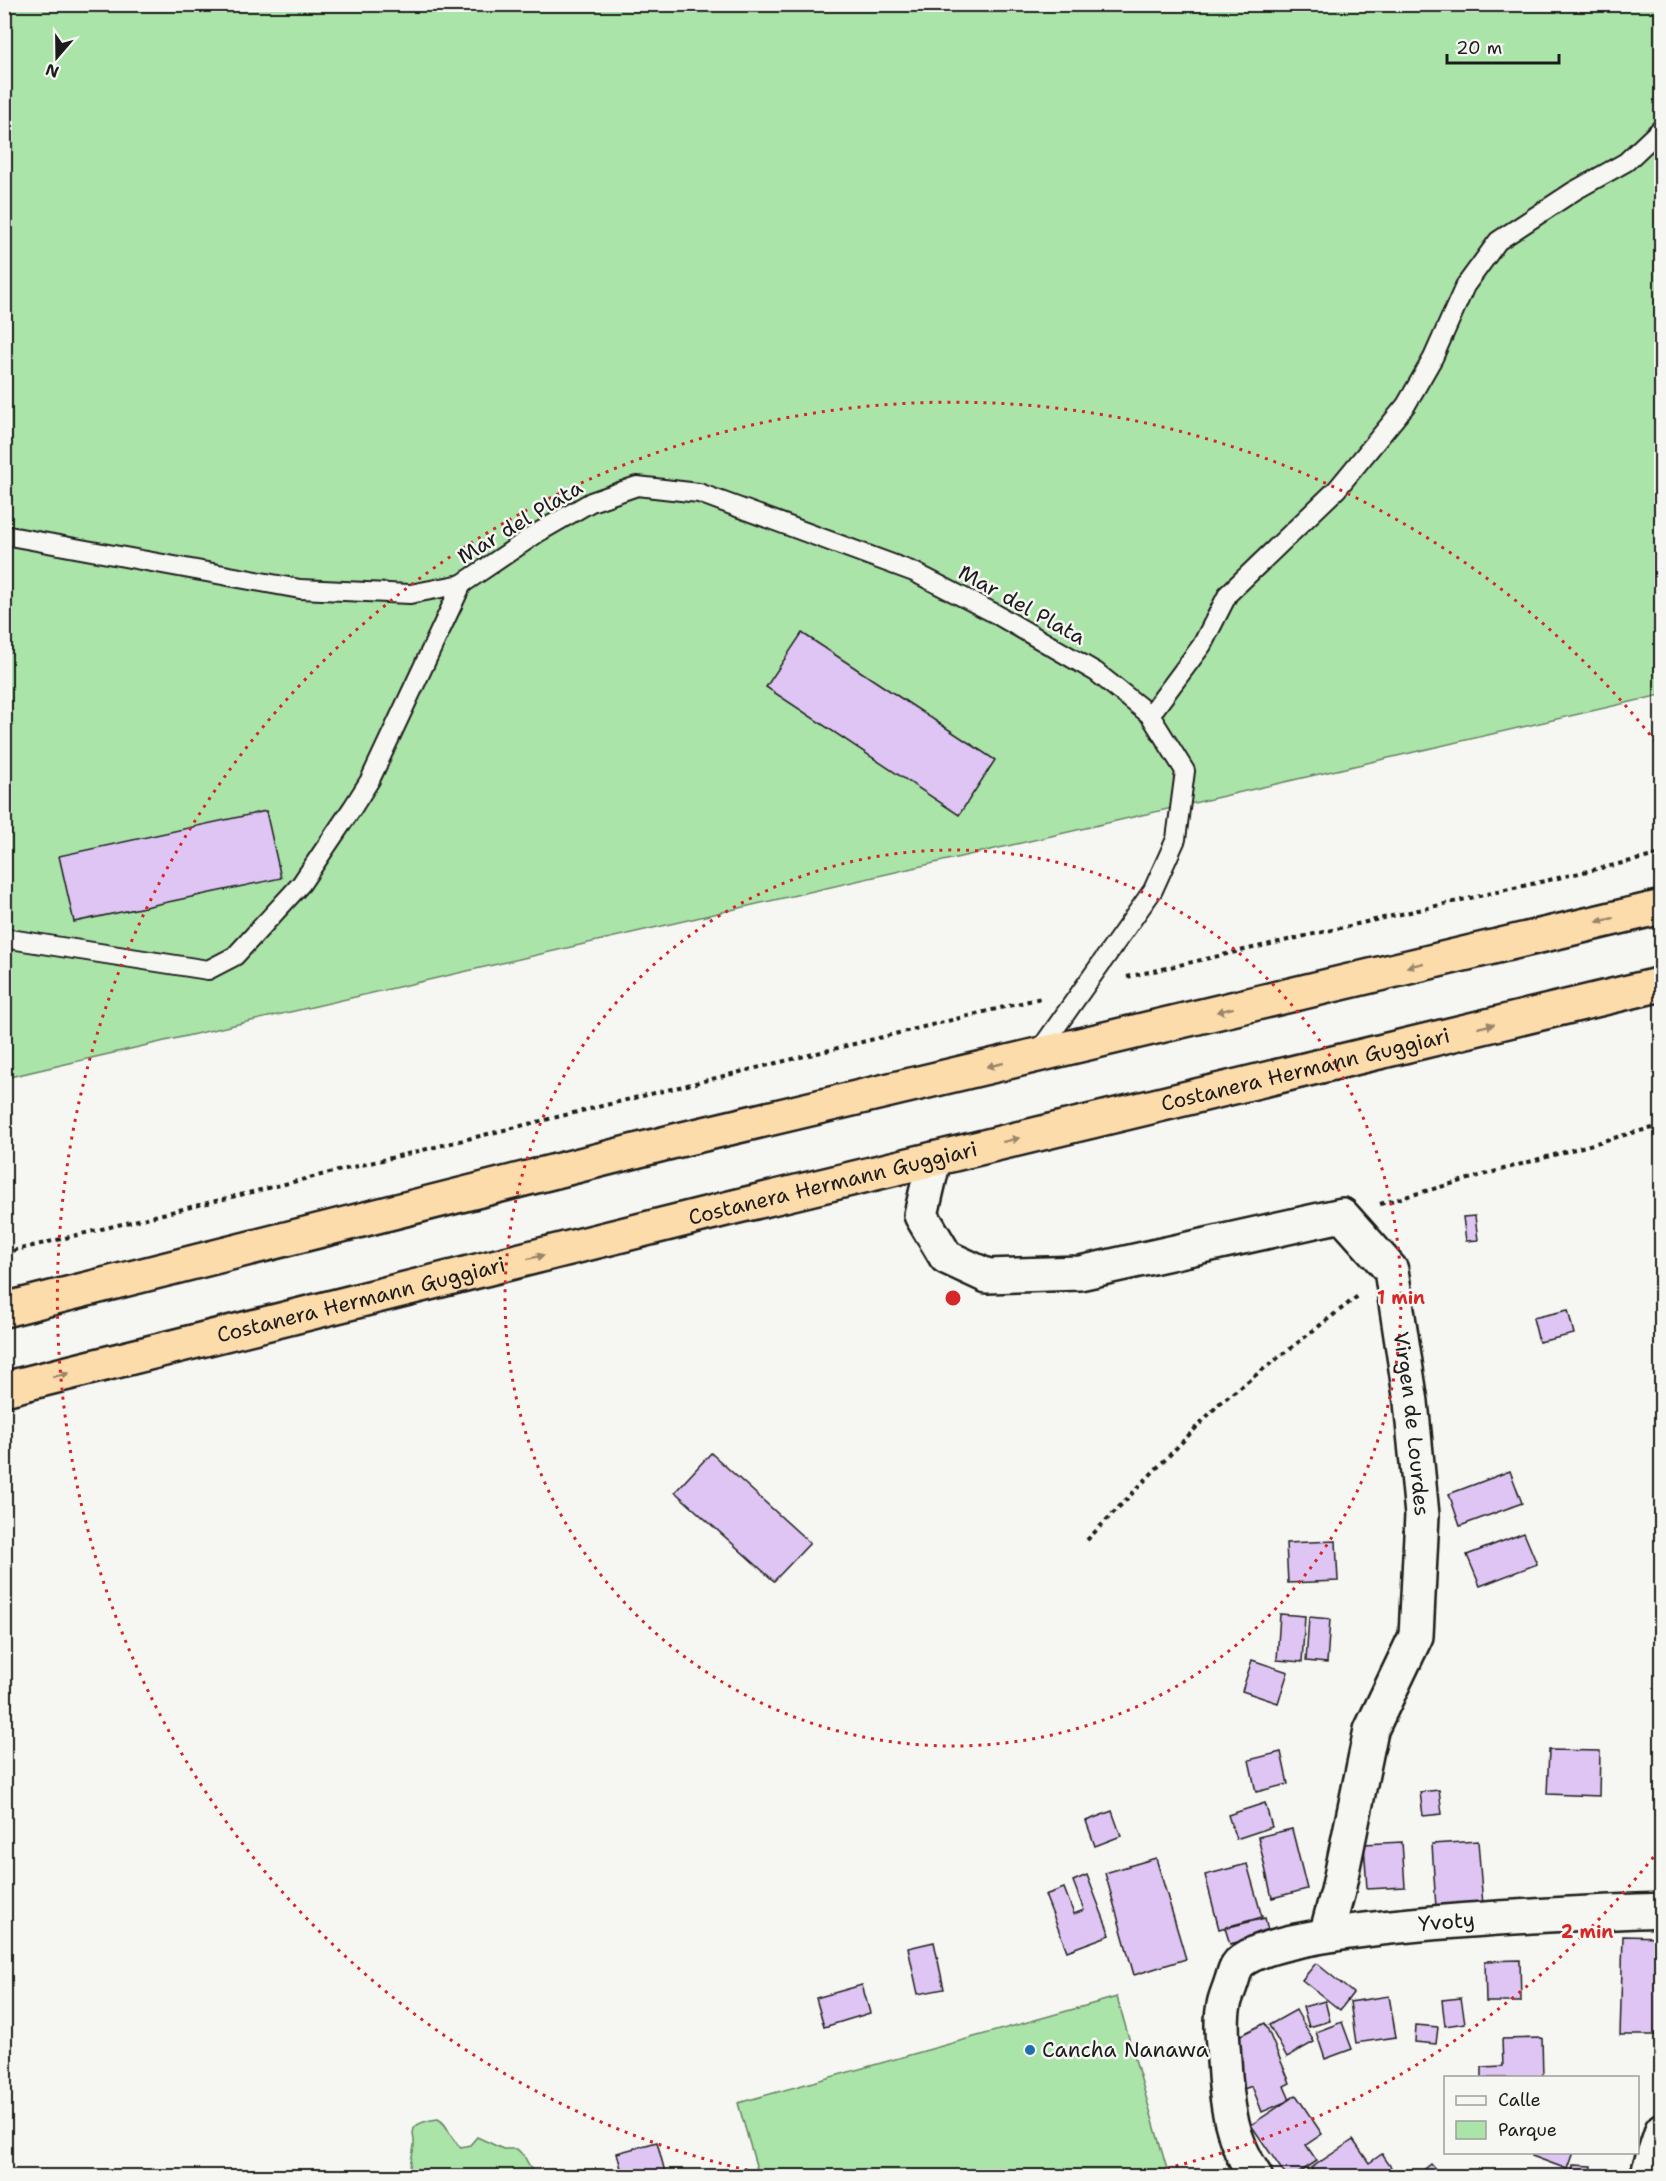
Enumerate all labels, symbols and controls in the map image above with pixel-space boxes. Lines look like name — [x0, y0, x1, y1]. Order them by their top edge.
north arrow — [27, 27, 87, 87]
scale bar — [1447, 27, 1560, 65]
text: 20 m — [1456, 36, 1502, 60]
text: N — [42, 59, 62, 83]
street label: Mar del Plata — [452, 474, 588, 570]
street label: Mar del Plata — [953, 559, 1091, 651]
one-way arrow — [1595, 916, 1614, 926]
one-way arrow — [1406, 960, 1424, 970]
one-way arrow — [1216, 1005, 1234, 1015]
one-way arrow — [1477, 1020, 1495, 1030]
street label: Costanera Hermann Guggiari — [1158, 1021, 1453, 1118]
one-way arrow — [985, 1061, 1004, 1070]
street label: Costanera Hermann Guggiari — [685, 1135, 980, 1232]
one-way arrow — [1001, 1135, 1020, 1145]
street label: Costanera Hermann Guggiari — [214, 1251, 508, 1349]
one-way arrow — [527, 1251, 545, 1261]
text: 1 min — [1377, 1286, 1425, 1310]
centre of rings — [943, 1288, 963, 1308]
street label: Virgen de Lourdes — [1387, 1330, 1436, 1517]
one-way arrow — [52, 1370, 70, 1380]
street label: Yvoty — [1417, 1906, 1476, 1938]
text: 2 min — [1561, 1920, 1613, 1944]
place label: Cancha Nanawa — [1042, 2036, 1209, 2064]
marker: Cancha Nanawa — [1023, 2043, 1037, 2057]
legend — [1444, 2076, 1639, 2154]
text: Calle — [1498, 2088, 1541, 2112]
text: Parque — [1498, 2118, 1557, 2142]

